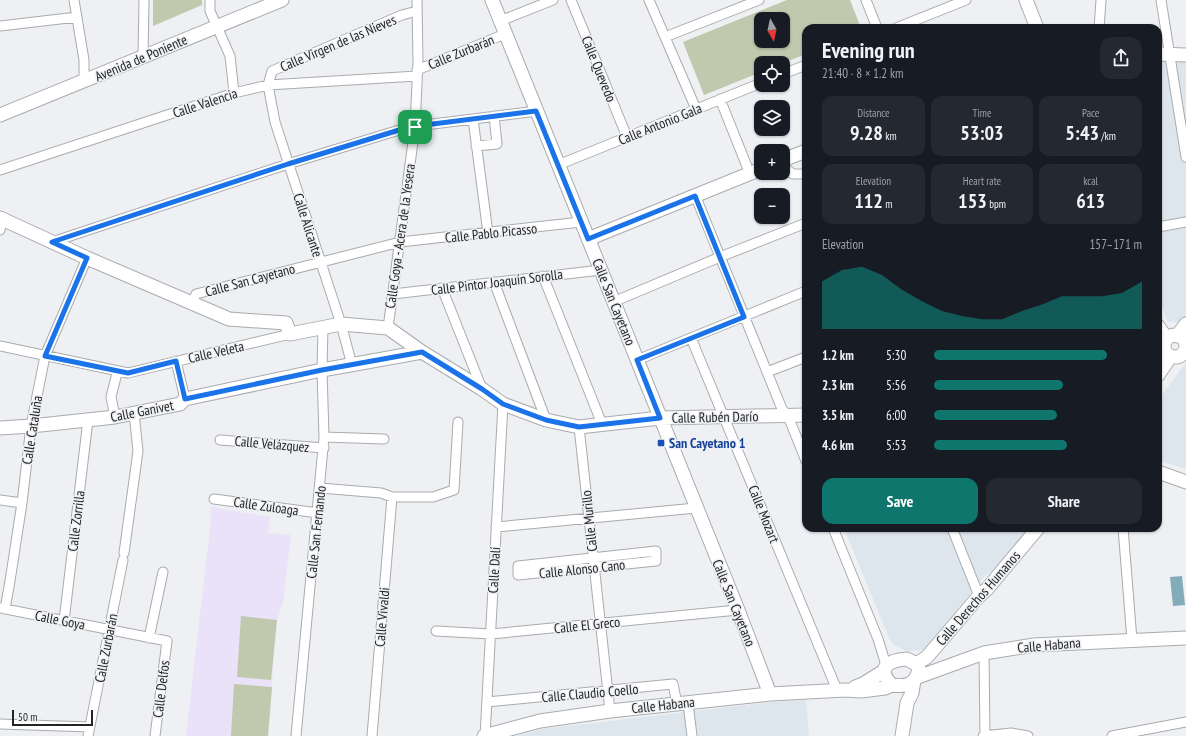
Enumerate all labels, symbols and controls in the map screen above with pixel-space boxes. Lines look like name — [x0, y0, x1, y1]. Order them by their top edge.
street label: Calle Virgen de las Nieves — [277, 10, 399, 76]
north arrow — [754, 12, 790, 48]
map controls — [754, 12, 790, 224]
street label: Avenida de Poniente — [92, 30, 190, 86]
street label: Calle Zurbarán — [425, 31, 497, 73]
street label: Calle Quevedo — [578, 33, 620, 105]
text: Evening run — [822, 36, 915, 64]
button: share — [1100, 37, 1142, 79]
button: locate — [754, 56, 790, 92]
text: 21:40 · 8 × 1.2 km — [822, 65, 903, 82]
street label: Calle Valencia — [170, 84, 240, 122]
street label: Calle Antonio Gala — [615, 99, 705, 149]
button: layers — [754, 100, 790, 136]
text: Distance — [857, 106, 890, 120]
text: Time — [972, 106, 992, 120]
text: Pace — [1082, 106, 1099, 120]
pin — [398, 110, 432, 144]
icon: arrive — [404, 116, 426, 138]
text: 9.28 — [850, 120, 883, 146]
text: 53:03 — [960, 120, 1004, 146]
text: 5:43 — [1065, 120, 1099, 146]
text: km — [883, 129, 897, 143]
text: /km — [1099, 129, 1116, 143]
button: + — [754, 144, 790, 180]
street label: Calle Goya - Acera de la Yesera — [381, 162, 419, 310]
text: Elevation — [856, 174, 891, 188]
text: Heart rate — [963, 174, 1001, 188]
text: kcal — [1083, 174, 1098, 188]
button: − — [754, 188, 790, 224]
text: 112 — [854, 188, 883, 214]
text: 153 — [958, 188, 987, 214]
text: 613 — [1076, 188, 1105, 214]
street label: Calle Alicante — [289, 191, 327, 259]
text: m — [883, 197, 892, 211]
text: bpm — [987, 197, 1006, 211]
street label: Calle Pablo Picasso — [444, 219, 538, 247]
text: Elevation — [822, 236, 864, 253]
text: 157–171 m — [1089, 236, 1142, 253]
street label: Calle San Cayetano — [588, 256, 640, 348]
street label: Calle San Cayetano — [203, 259, 297, 301]
street label: Calle Pintor Joaquín Sorolla — [430, 265, 564, 299]
street label: Calle Veleta — [186, 337, 246, 367]
text: 1.2 km — [822, 347, 854, 364]
text: 5:30 — [886, 347, 906, 364]
text: 2.3 km — [822, 377, 854, 394]
text: 5:56 — [886, 377, 906, 394]
street label: Calle Cataluña — [18, 394, 46, 466]
street label: Calle Ganivet — [109, 396, 175, 426]
street label: Calle Rubén Darío — [671, 407, 759, 427]
text: 3.5 km — [822, 407, 854, 424]
text: 6:00 — [886, 407, 906, 424]
street label: Calle Velázquez — [234, 432, 310, 456]
place label: San Cayetano 1 — [669, 434, 745, 452]
text: 4.6 km — [822, 437, 854, 454]
text: 5:53 — [886, 437, 906, 454]
marker: San Cayetano 1 — [656, 438, 666, 448]
button: Save — [822, 478, 978, 524]
button: Share — [986, 478, 1142, 524]
street label: Calle Mozart — [744, 483, 784, 546]
street label: Calle San Fernando — [302, 485, 330, 579]
street label: Calle Zorrilla — [63, 489, 89, 553]
street label: Calle Murillo — [577, 489, 601, 553]
street label: Calle Zuloaga — [232, 493, 300, 519]
street label: Calle Dalí — [484, 546, 504, 594]
street label: Calle Derechos Humanos — [932, 547, 1024, 649]
street label: Calle Alonso Cano — [538, 556, 626, 582]
street label: Calle San Cayetano — [708, 557, 760, 649]
street label: Calle Vivaldi — [370, 586, 394, 648]
street label: Calle Goya — [33, 606, 87, 634]
street label: Calle Zurbarán — [90, 612, 122, 684]
street label: Calle El Greco — [553, 613, 621, 637]
street label: Calle Habana — [1017, 633, 1081, 657]
street label: Calle Delfos — [149, 659, 173, 719]
street label: Calle Claudio Coello — [541, 680, 639, 706]
street label: Calle Habana — [630, 693, 696, 717]
scale bar — [12, 708, 93, 727]
text: 50 m — [18, 710, 37, 724]

